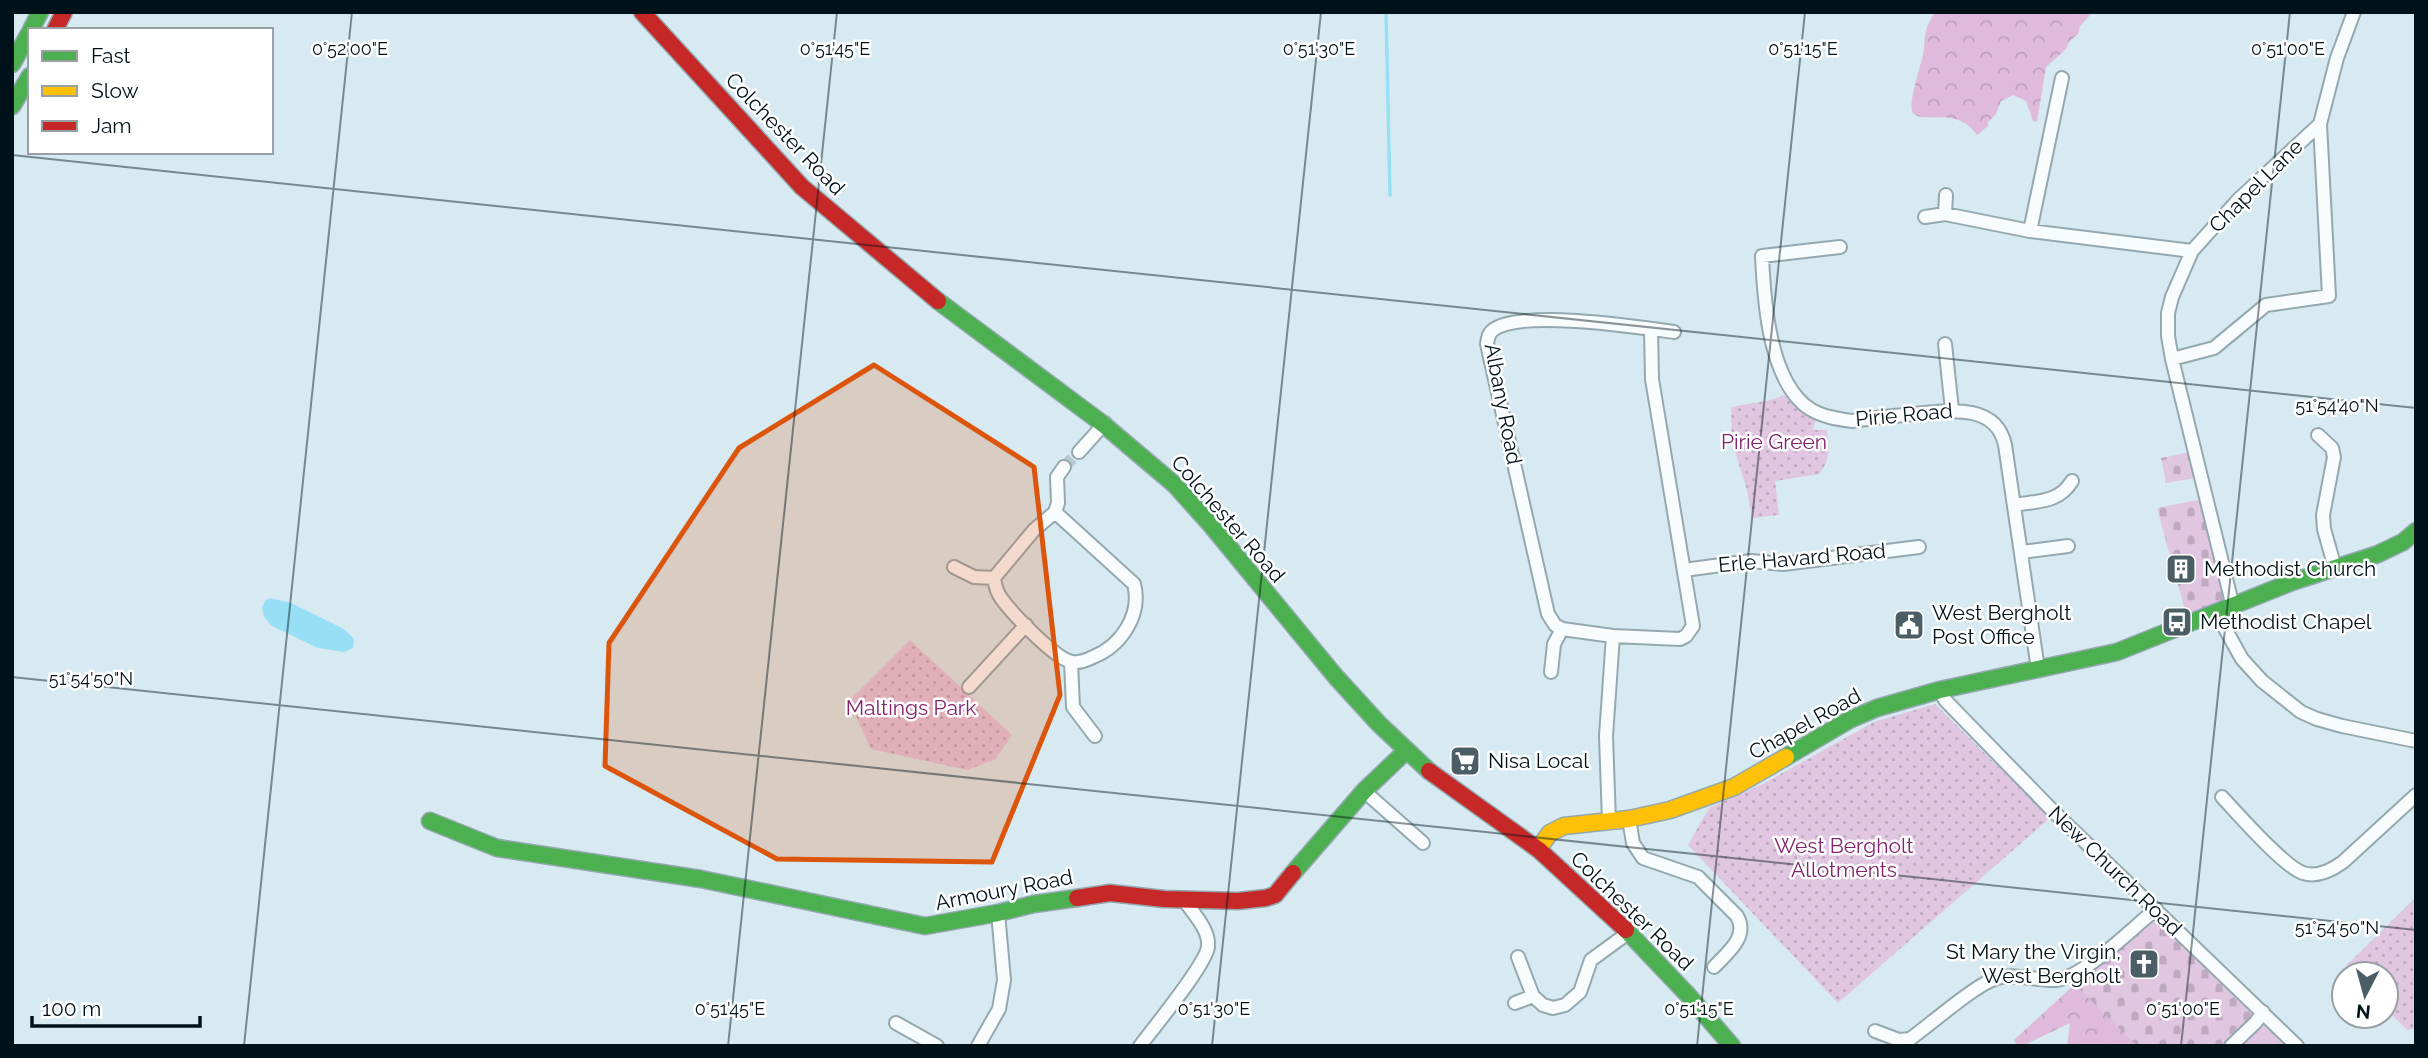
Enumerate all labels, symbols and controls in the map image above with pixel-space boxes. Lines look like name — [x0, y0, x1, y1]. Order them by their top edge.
legend — [28, 28, 273, 154]
text: 0°52'00"E — [312, 38, 388, 59]
text: 0°51'45"E — [800, 38, 870, 59]
text: 0°51'30"E — [1283, 38, 1355, 59]
text: 0°51'15"E — [1768, 38, 1838, 59]
text: 0°51'00"E — [2251, 38, 2325, 59]
text: Fast — [91, 43, 131, 68]
street label: Colchester Road — [721, 67, 850, 200]
text: Slow — [91, 78, 139, 103]
text: Jam — [91, 113, 132, 138]
street label: Chapel Lane — [2204, 134, 2308, 238]
street label: Albany Road — [1479, 341, 1527, 467]
text: 51°54'40"N — [2295, 395, 2379, 416]
street label: Pirie Road — [1854, 398, 1954, 431]
park label: Pirie Green — [1721, 429, 1827, 454]
street label: Colchester Road — [1166, 450, 1291, 587]
street label: Erle Havard Road — [1717, 538, 1887, 577]
building icon: Methodist Church — [2164, 552, 2198, 586]
place label: Methodist Church — [2204, 556, 2376, 581]
place label: West Bergholt Post Office — [1932, 600, 2071, 649]
bus stop icon: Methodist Chapel — [2160, 605, 2194, 639]
public building icon: West Bergholt Post Office — [1892, 608, 1926, 642]
place label: Methodist Chapel — [2200, 609, 2372, 634]
text: 51°54'50"N — [49, 668, 133, 689]
street label: Chapel Road — [1744, 683, 1865, 765]
park label: Maltings Park — [846, 695, 976, 720]
supermarket icon: Nisa Local — [1448, 744, 1482, 778]
place label: Nisa Local — [1488, 748, 1589, 773]
street label: New Church Road — [2044, 801, 2187, 941]
park label: West Bergholt Allotments — [1774, 833, 1914, 882]
street label: Colchester Road — [1566, 846, 1699, 975]
street label: Armoury Road — [933, 864, 1075, 915]
text: 51°54'50"N — [2295, 917, 2379, 938]
place label: St Mary the Virgin, West Bergholt — [1946, 939, 2121, 988]
church icon: St Mary the Virgin, West Bergholt — [2127, 947, 2161, 981]
north arrow — [2330, 960, 2400, 1030]
scale bar — [32, 984, 200, 1028]
text: 100 m — [42, 996, 101, 1021]
text: 0°51'45"E — [695, 998, 765, 1019]
text: 0°51'30"E — [1178, 998, 1250, 1019]
text: 0°51'15"E — [1664, 998, 1734, 1019]
text: 0°51'00"E — [2146, 998, 2220, 1019]
text: N — [2355, 1000, 2372, 1024]

